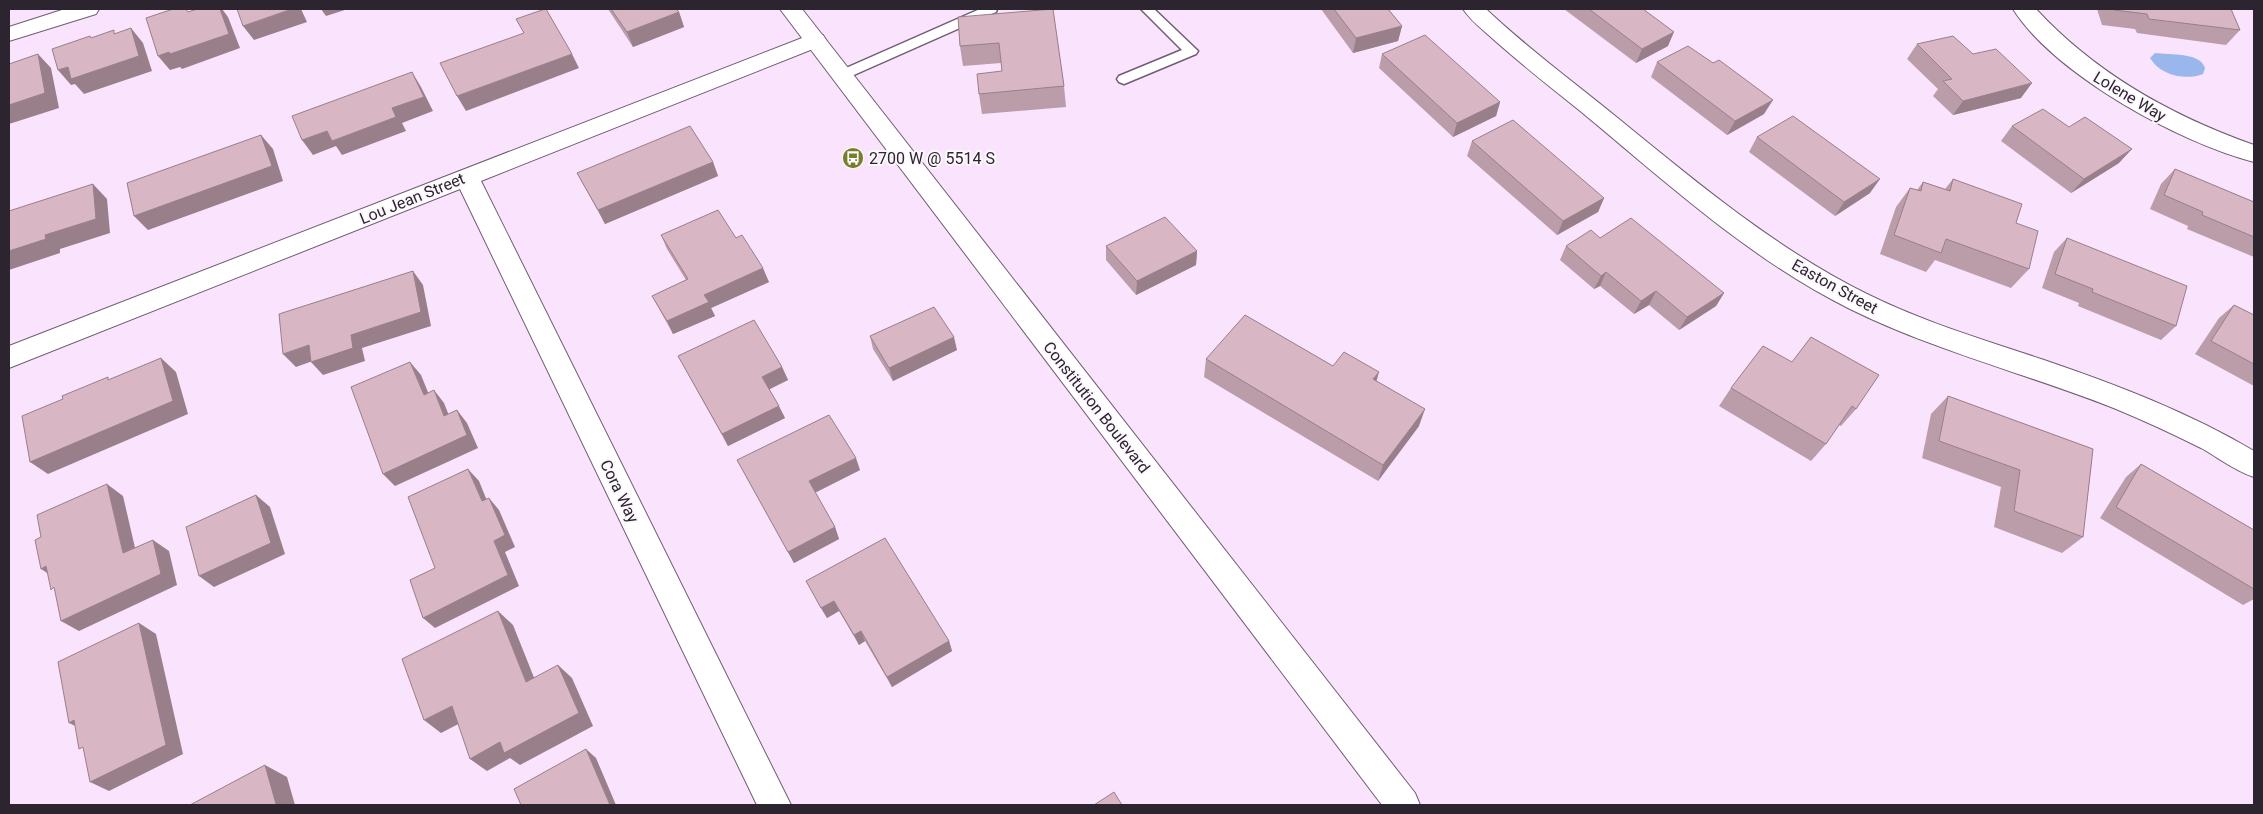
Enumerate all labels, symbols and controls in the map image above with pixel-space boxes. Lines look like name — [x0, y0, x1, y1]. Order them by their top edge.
street label: Lolene Way — [2090, 67, 2170, 126]
bus stop icon: 2700 W @ 5514 S — [841, 146, 865, 170]
place label: 2700 W @ 5514 S — [869, 149, 995, 168]
street label: Lou Jean Street — [357, 169, 467, 228]
street label: Easton Street — [1788, 255, 1881, 318]
street label: Constitution Boulevard — [1039, 338, 1154, 477]
street label: Cora Way — [596, 457, 643, 526]

